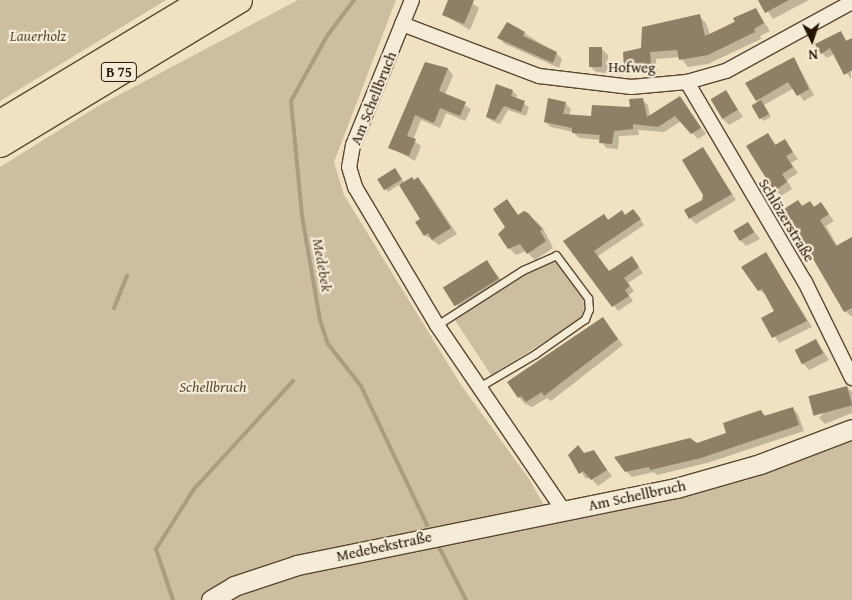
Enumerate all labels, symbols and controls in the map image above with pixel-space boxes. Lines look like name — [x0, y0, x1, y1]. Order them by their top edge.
north arrow — [787, 15, 837, 65]
park label: Lauerholz — [10, 27, 66, 45]
text: N — [808, 45, 818, 65]
street label: Am Schellbruch — [346, 49, 400, 147]
street label: Hofweg — [608, 58, 656, 76]
road number: B 75 — [100, 61, 138, 84]
street label: Schlözerstraße — [755, 175, 819, 265]
water label: Medebek — [309, 237, 337, 293]
park label: Schellbruch — [179, 378, 247, 396]
street label: Am Schellbruch — [587, 476, 687, 514]
street label: Medebekstraße — [335, 527, 433, 565]

